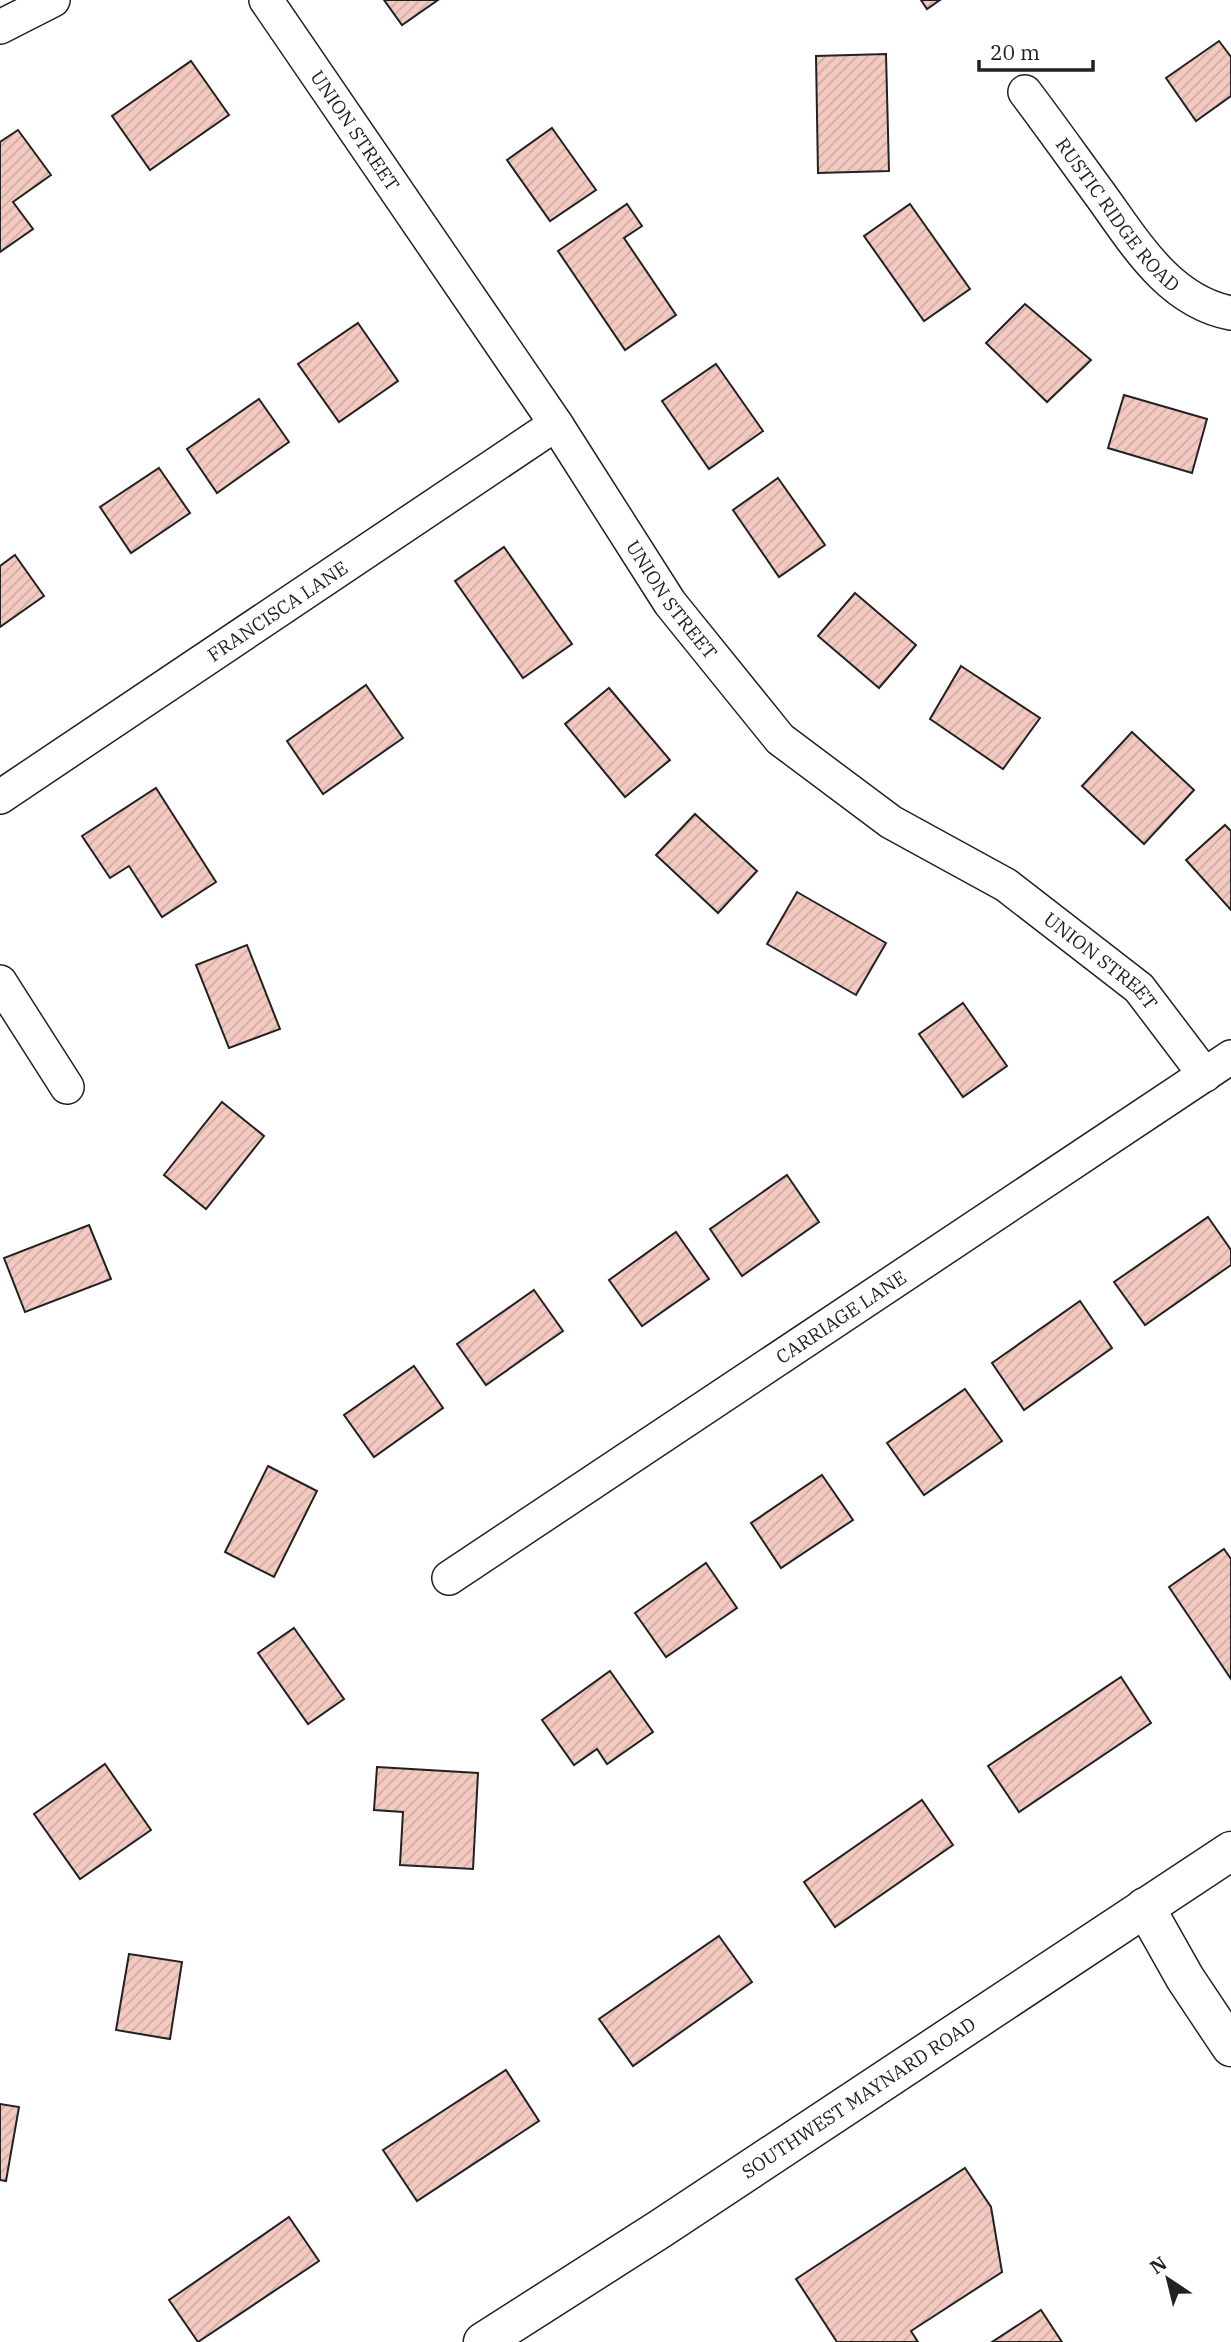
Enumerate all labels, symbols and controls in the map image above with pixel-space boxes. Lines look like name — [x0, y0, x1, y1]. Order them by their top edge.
scale bar — [979, 28, 1093, 72]
text: 20 m — [990, 38, 1040, 66]
street label: UNION STREET — [305, 65, 405, 195]
street label: RUSTIC RIDGE ROAD — [1051, 133, 1185, 297]
street label: UNION STREET — [621, 535, 722, 664]
street label: FRANCISCA LANE — [203, 555, 352, 667]
street label: UNION STREET — [1039, 907, 1163, 1014]
street label: CARRIAGE LANE — [771, 1265, 911, 1369]
street label: SOUTHWEST MAYNARD ROAD — [737, 2012, 980, 2184]
north arrow — [1133, 2244, 1203, 2314]
text: N — [1145, 2251, 1171, 2279]

